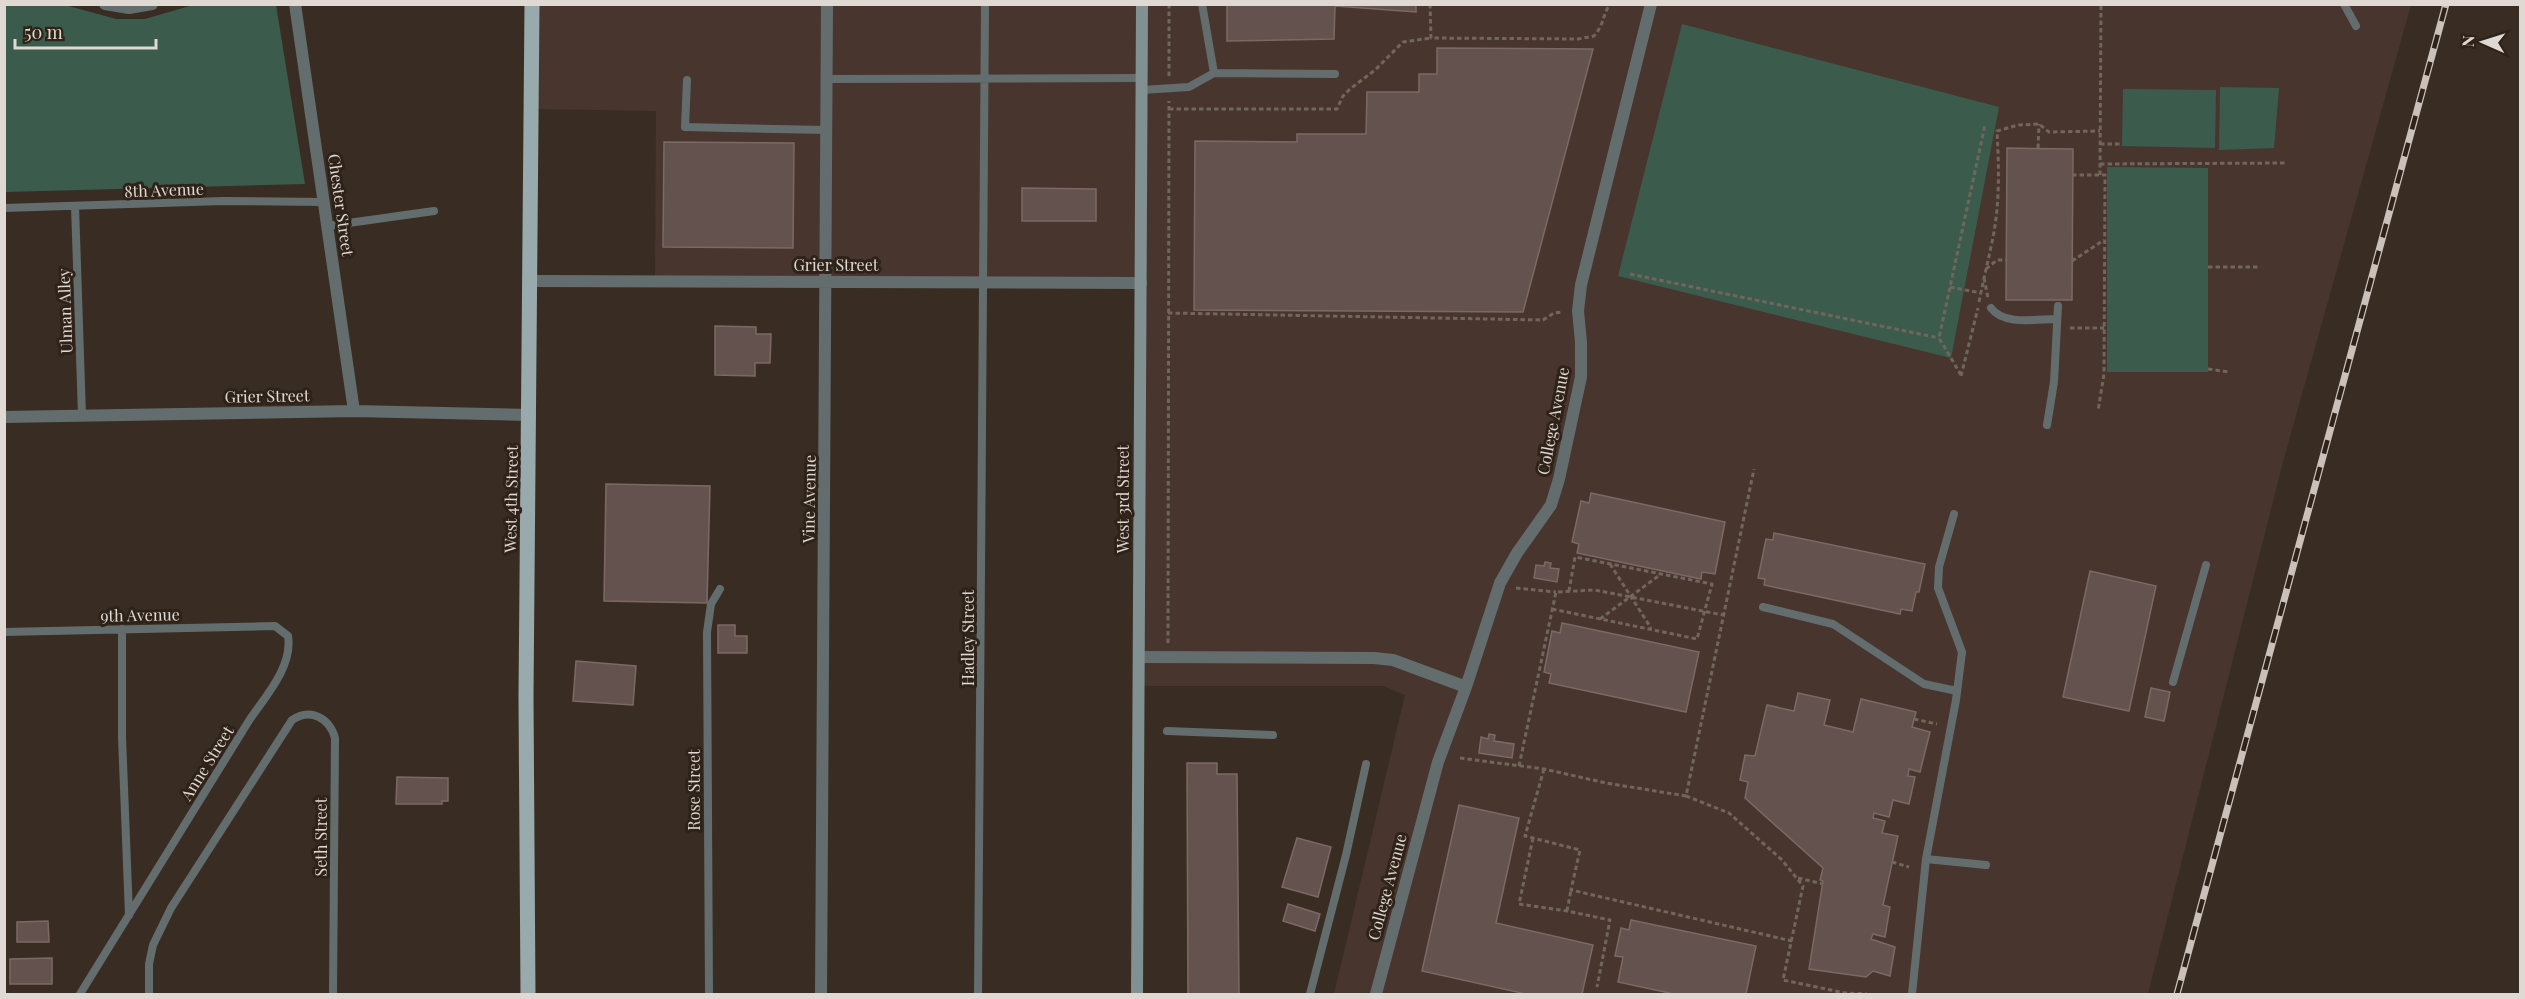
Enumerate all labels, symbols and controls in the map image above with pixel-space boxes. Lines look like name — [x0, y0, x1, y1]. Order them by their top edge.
scale bar — [15, 12, 156, 50]
north arrow — [2453, 12, 2513, 72]
text: 50 m — [24, 20, 63, 44]
text: N — [2457, 34, 2478, 48]
street label: Chester Street — [324, 152, 359, 258]
street label: 8th Avenue — [124, 178, 204, 201]
street label: Grier Street — [794, 254, 879, 275]
street label: Ulman Alley — [53, 268, 76, 354]
street label: College Avenue — [1532, 365, 1573, 477]
street label: Grier Street — [224, 384, 310, 407]
street label: West 4th Street — [499, 445, 522, 554]
street label: West 3rd Street — [1112, 445, 1133, 554]
street label: Vine Avenue — [797, 455, 820, 544]
street label: Hadley Street — [957, 590, 978, 686]
street label: 9th Avenue — [100, 603, 180, 626]
street label: Anne Street — [175, 721, 238, 805]
street label: Rose Street — [683, 749, 704, 831]
street label: Seth Street — [310, 797, 331, 876]
street label: College Avenue — [1362, 831, 1411, 942]

